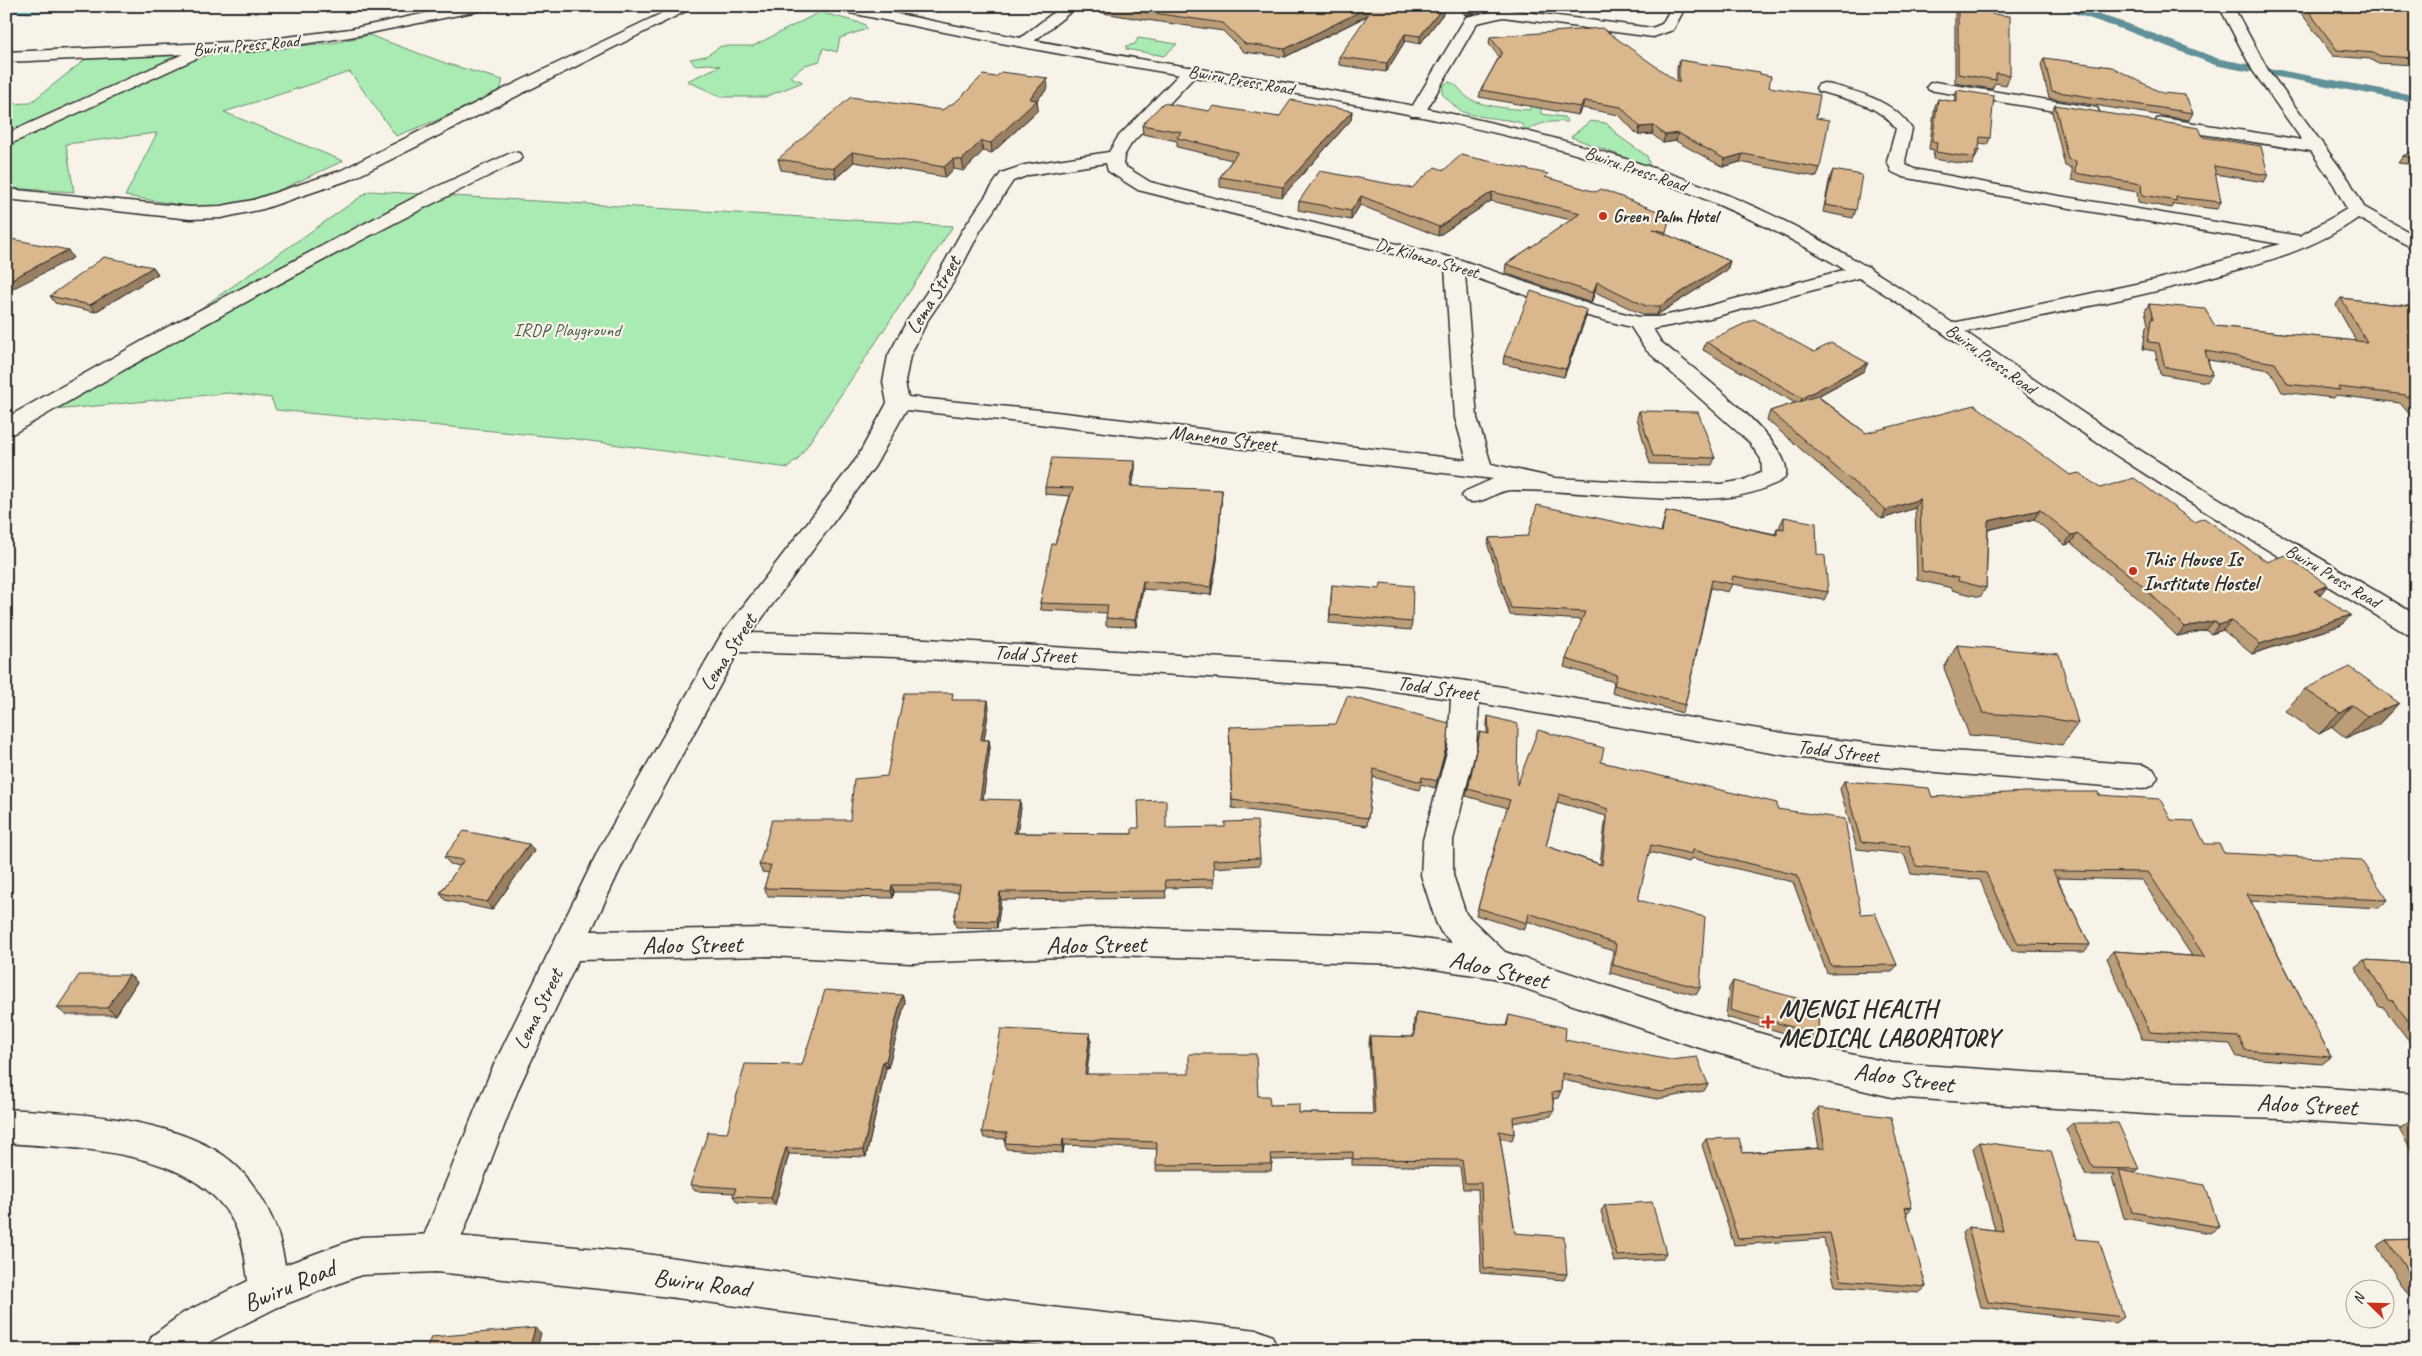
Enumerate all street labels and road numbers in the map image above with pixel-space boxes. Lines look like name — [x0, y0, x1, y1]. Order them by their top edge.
street label: Bwiru Press Road — [192, 29, 303, 61]
street label: Bwiru Press Road — [1187, 60, 1298, 101]
street label: Bwiru Press Road — [1582, 141, 1693, 198]
street label: Dr Kilonzo Street — [1373, 233, 1483, 284]
street label: Lema Street — [900, 250, 967, 339]
street label: Bwiru Press Road — [1941, 319, 2043, 401]
street label: Maneno Street — [1168, 419, 1280, 458]
street label: Bwiru Press Road — [2282, 539, 2387, 614]
street label: Lema Street — [694, 607, 764, 695]
street label: Todd Street — [993, 639, 1079, 669]
street label: Todd Street — [1396, 669, 1482, 707]
street label: Todd Street — [1796, 733, 1882, 769]
street label: Adoo Street — [642, 928, 745, 962]
street label: Adoo Street — [1046, 928, 1149, 962]
street label: Adoo Street — [1446, 943, 1554, 997]
street label: Lema Street — [507, 963, 570, 1054]
street label: Adoo Street — [1852, 1055, 1958, 1101]
street label: Adoo Street — [2256, 1086, 2360, 1124]
street label: Bwiru Road — [238, 1251, 343, 1320]
street label: Bwiru Road — [652, 1261, 755, 1305]

